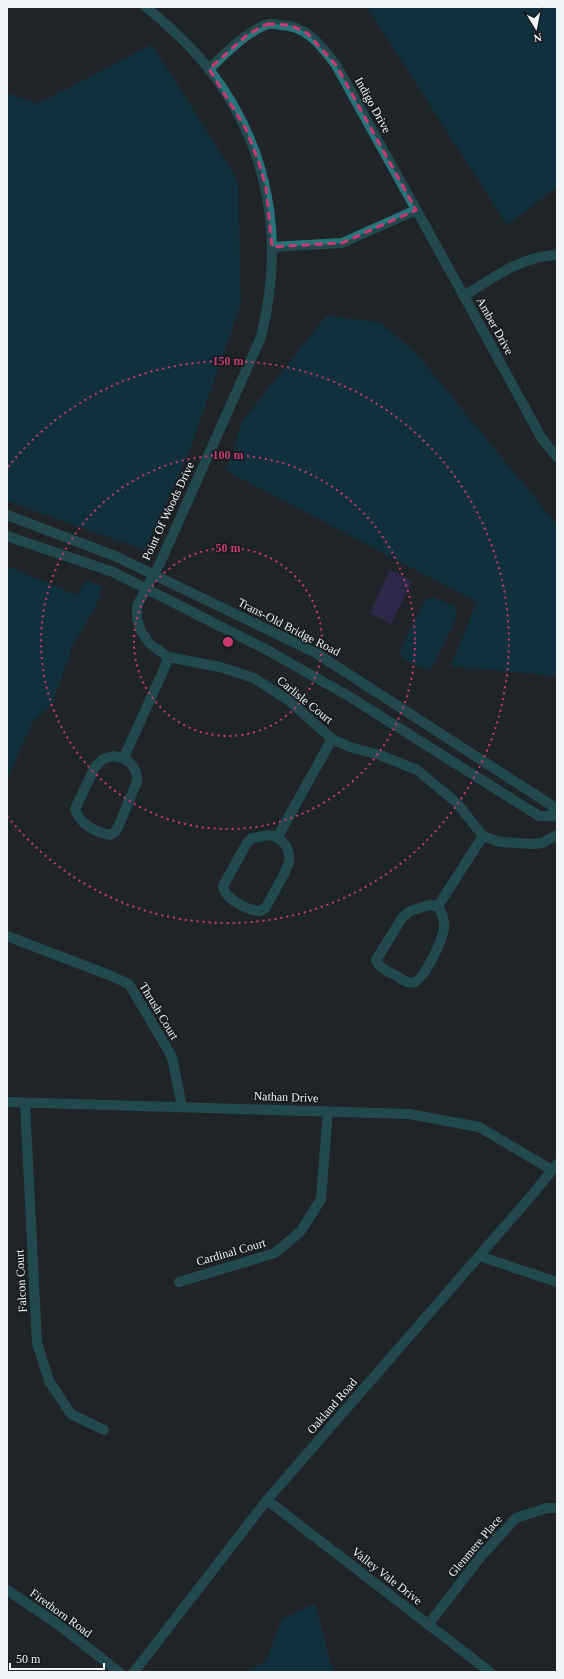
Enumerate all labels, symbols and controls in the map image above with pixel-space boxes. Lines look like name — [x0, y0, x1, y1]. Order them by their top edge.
north arrow — [516, 8, 556, 48]
text: N — [533, 31, 543, 44]
street label: Indigo Drive — [352, 75, 394, 135]
street label: Amber Drive — [473, 295, 517, 357]
text: 150 m — [213, 354, 244, 368]
text: 100 m — [213, 448, 244, 462]
street label: Point Of Woods Drive — [139, 459, 197, 563]
text: 50 m — [216, 541, 241, 555]
street label: Trans-Old Bridge Road — [236, 595, 342, 659]
centre of rings — [221, 635, 235, 649]
street label: Carlisle Court — [274, 673, 336, 727]
street label: Thrush Court — [136, 980, 182, 1043]
street label: Nathan Drive — [253, 1089, 319, 1105]
street label: Cardinal Court — [195, 1235, 268, 1269]
street label: Falcon Court — [12, 1249, 30, 1313]
street label: Oakland Road — [304, 1375, 360, 1437]
street label: Glenmere Place — [445, 1512, 505, 1580]
street label: Valley Vale Drive — [349, 1544, 425, 1608]
street label: Firethorn Road — [27, 1586, 95, 1640]
scale bar — [10, 1645, 104, 1671]
text: 50 m — [16, 1652, 41, 1666]

